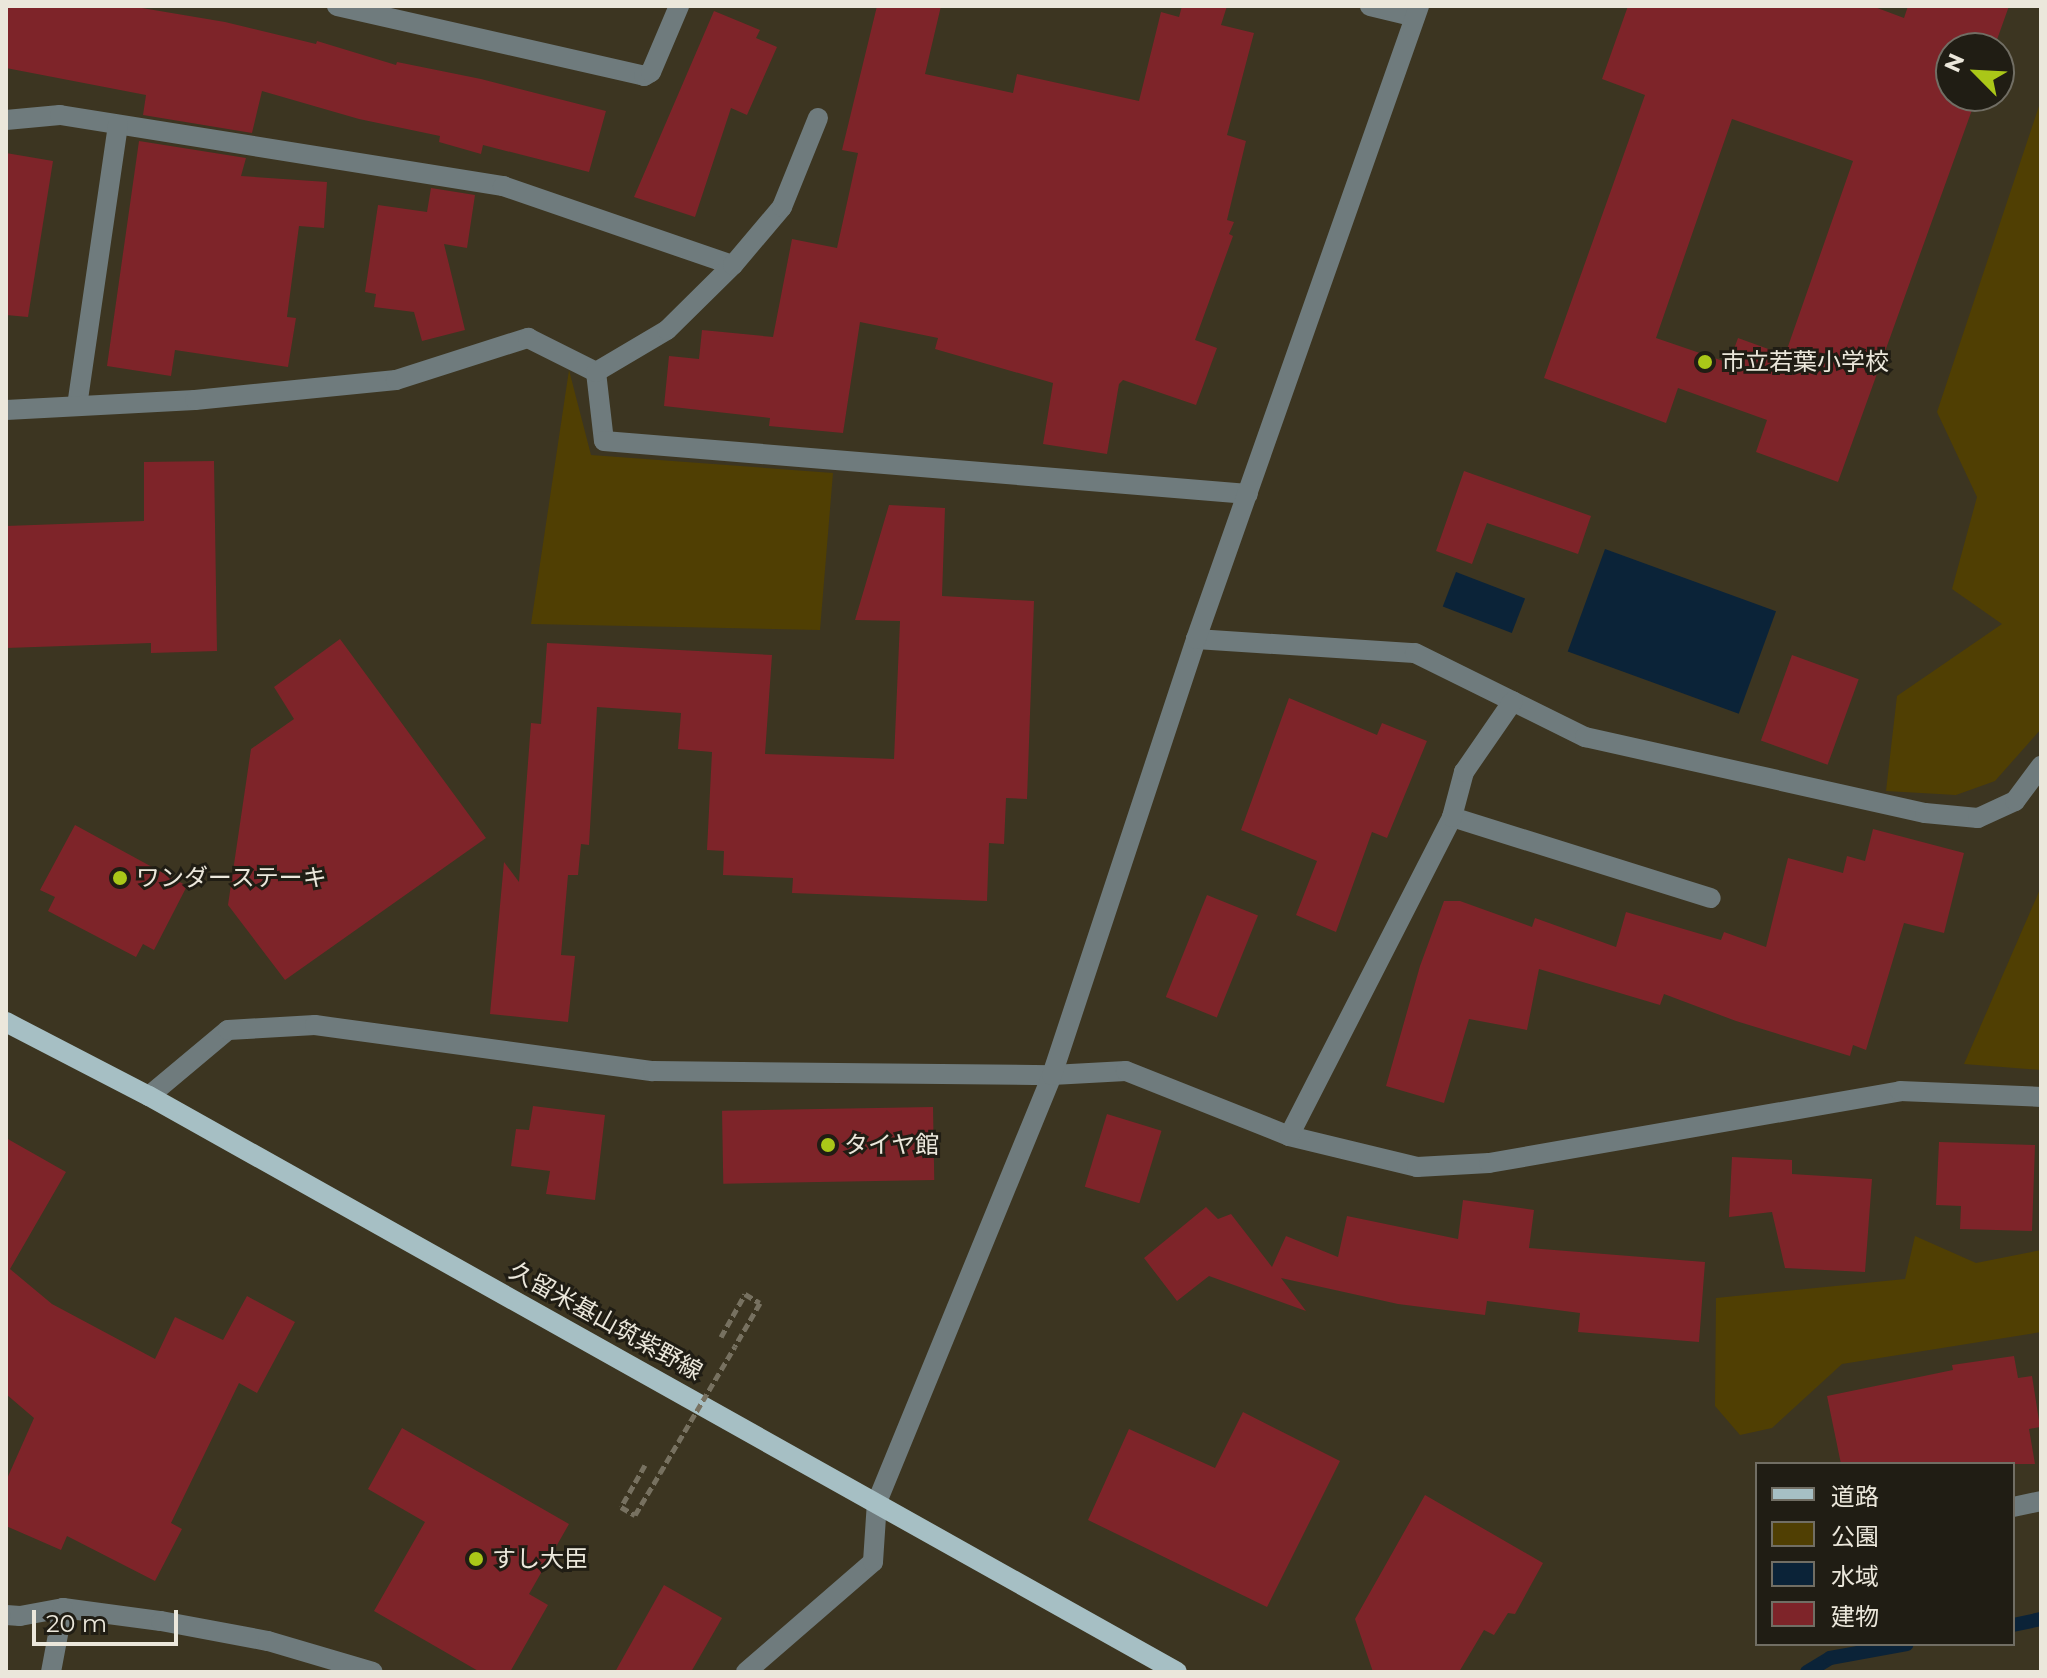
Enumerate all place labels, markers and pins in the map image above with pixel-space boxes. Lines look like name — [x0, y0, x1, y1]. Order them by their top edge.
place label: 市立若葉小学校 — [1721, 348, 1889, 376]
marker: 市立若葉小学校 — [1696, 353, 1714, 371]
place label: ワンダーステーキ — [136, 864, 328, 892]
marker: ワンダーステーキ — [111, 869, 129, 887]
place label: タイヤ館 — [844, 1131, 940, 1159]
marker: タイヤ館 — [819, 1136, 837, 1154]
place label: すし大臣 — [492, 1545, 588, 1573]
marker: すし大臣 — [467, 1550, 485, 1568]

